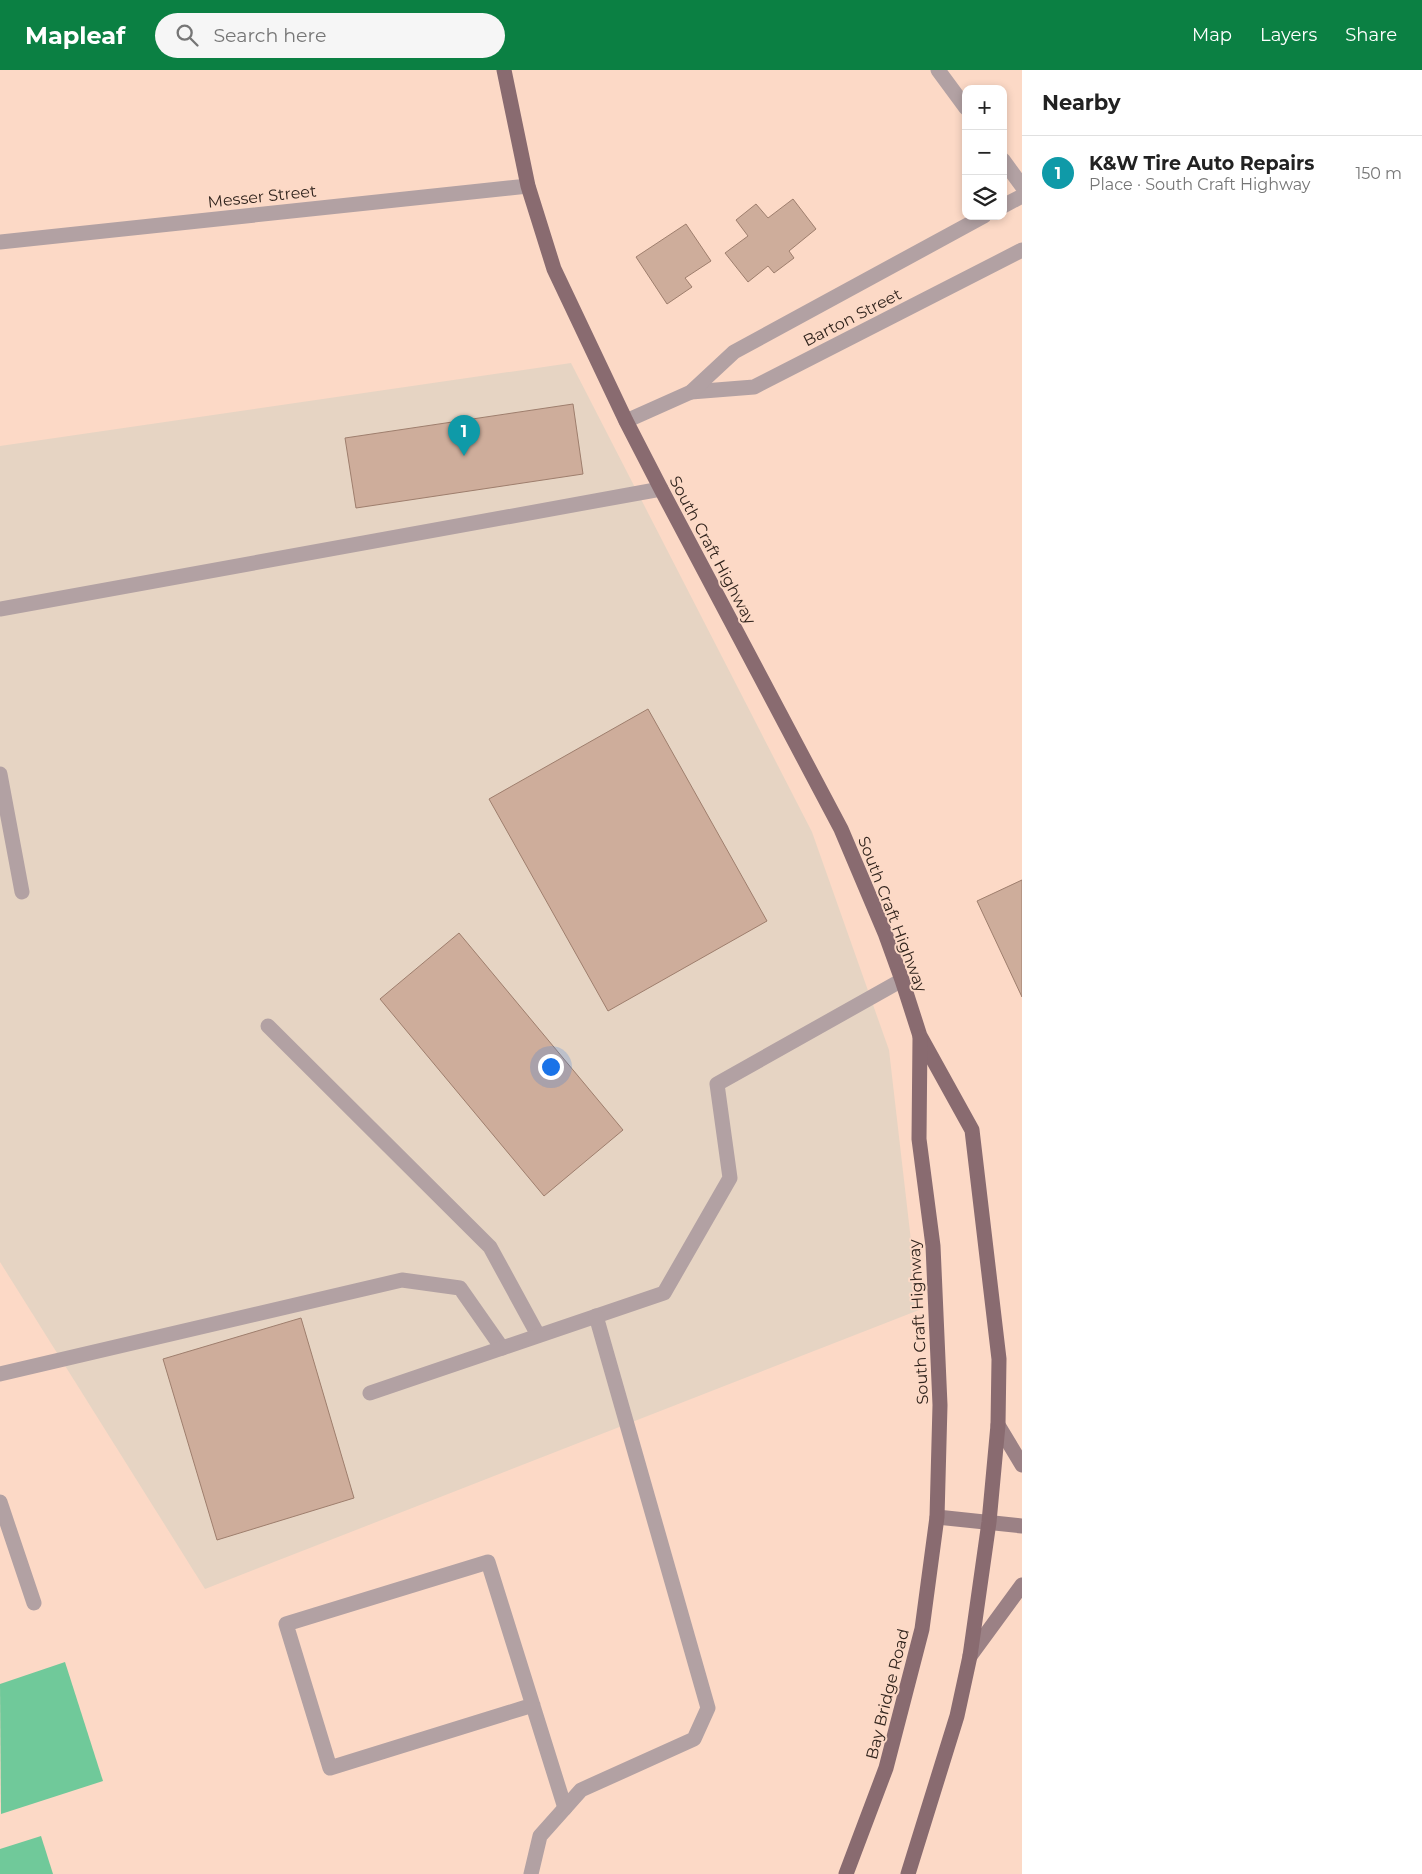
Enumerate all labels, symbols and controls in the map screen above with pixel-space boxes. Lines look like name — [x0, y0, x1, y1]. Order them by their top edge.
search box — [155, 13, 505, 58]
text: Mapleaf — [25, 21, 125, 50]
icon: search — [173, 21, 201, 49]
text: Search here — [213, 24, 326, 47]
text: Map — [1192, 24, 1232, 46]
text: Layers — [1260, 24, 1317, 46]
text: Share — [1345, 24, 1397, 46]
map controls — [962, 85, 1007, 220]
button: + — [962, 85, 1007, 130]
text: Nearby — [1042, 90, 1121, 115]
button: − — [962, 130, 1007, 175]
text: K&W Tire Auto Repairs — [1089, 152, 1314, 175]
text: 1 — [1055, 164, 1061, 183]
text: 150 m — [1355, 164, 1402, 183]
button: layers — [962, 175, 1007, 220]
text: Place · South Craft Highway — [1089, 175, 1310, 194]
street label: Messer Street — [207, 181, 318, 212]
street label: Barton Street — [800, 284, 905, 350]
pin: 1 — [448, 415, 480, 456]
street label: South Craft Highway — [665, 473, 760, 628]
street label: South Craft Highway — [854, 834, 931, 995]
your location — [538, 1054, 564, 1080]
street label: South Craft Highway — [905, 1239, 932, 1405]
street label: Bay Bridge Road — [862, 1627, 913, 1762]

